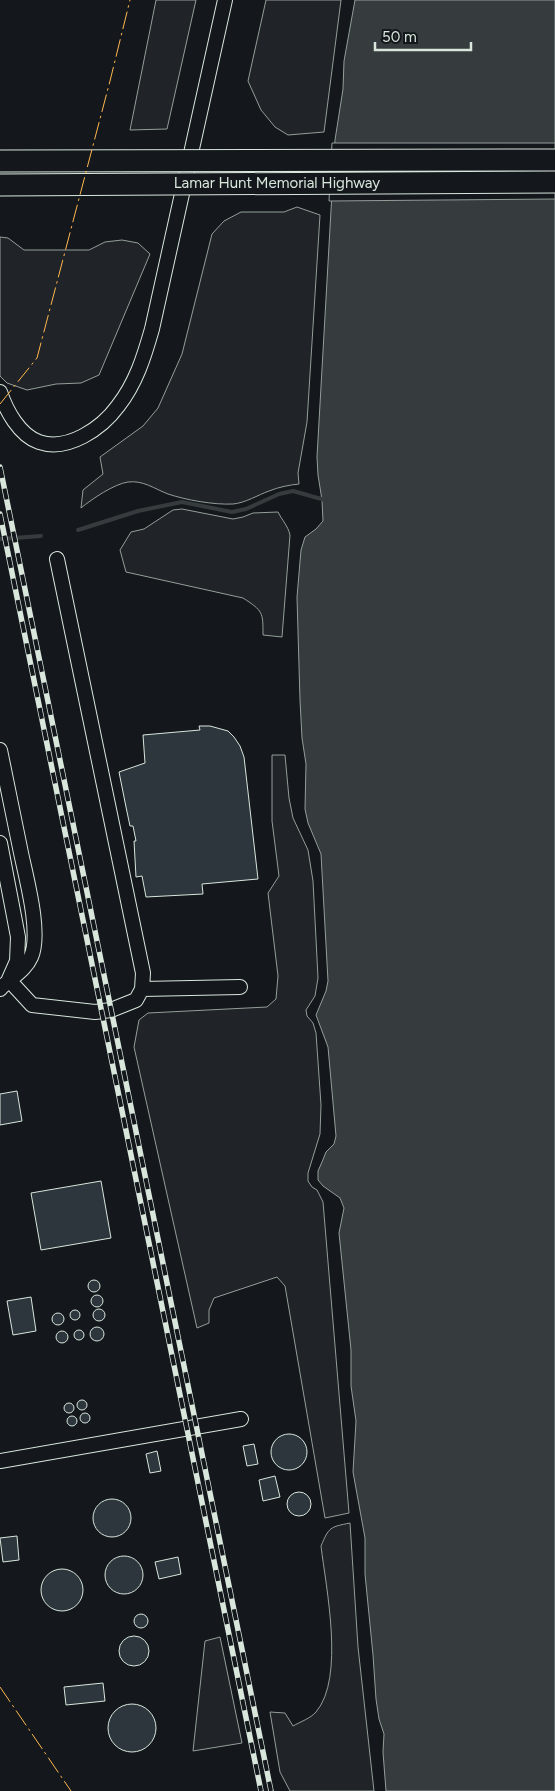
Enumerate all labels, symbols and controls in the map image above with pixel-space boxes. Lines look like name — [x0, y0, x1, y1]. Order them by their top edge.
scale bar — [375, 20, 471, 52]
text: 50 m — [382, 28, 417, 46]
street label: Lamar Hunt Memorial Highway — [174, 174, 380, 192]

